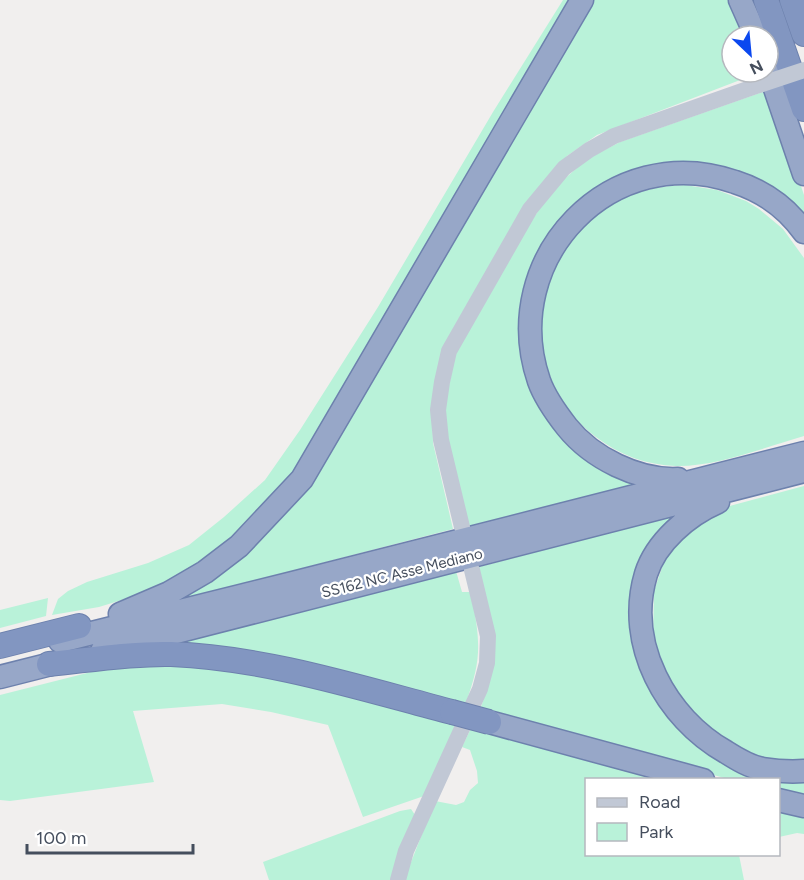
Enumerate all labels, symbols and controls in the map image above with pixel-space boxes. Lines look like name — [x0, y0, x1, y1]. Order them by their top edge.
north arrow — [720, 24, 780, 84]
text: N — [747, 56, 766, 78]
street label: SS162 NC Asse Mediano — [320, 544, 485, 602]
legend — [585, 778, 780, 856]
text: Road — [639, 791, 680, 813]
scale bar — [27, 817, 194, 855]
text: Park — [639, 821, 674, 843]
text: 100 m — [36, 827, 86, 849]

